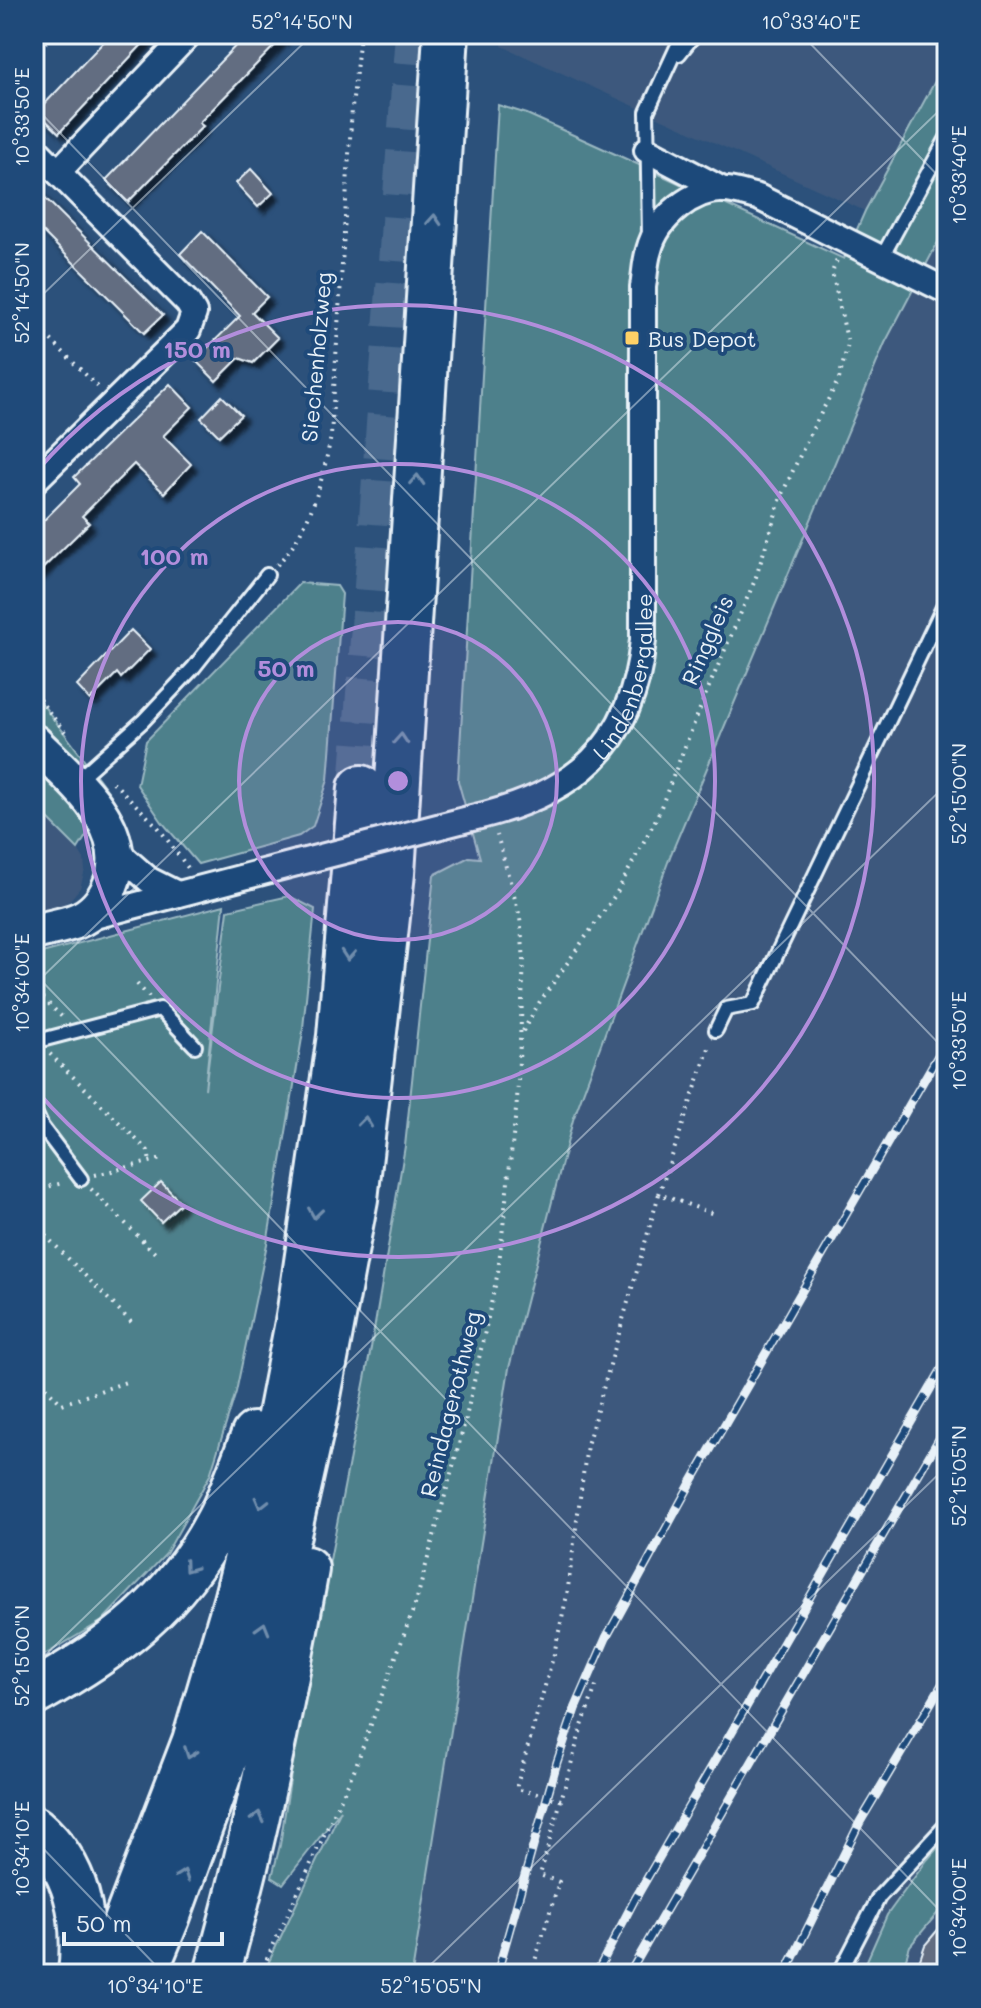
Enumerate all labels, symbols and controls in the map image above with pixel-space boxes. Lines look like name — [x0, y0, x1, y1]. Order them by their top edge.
text: 52°14'50"N — [251, 8, 353, 34]
text: 10°33'40"E — [761, 8, 861, 34]
text: 10°33'50"E — [8, 67, 34, 167]
text: 10°33'40"E — [945, 125, 971, 225]
one-way arrow — [425, 213, 442, 226]
text: 52°14'50"N — [8, 242, 34, 344]
street label: Siechenholzweg — [294, 271, 338, 443]
place label: Bus Depot — [648, 324, 756, 353]
marker: Bus Depot — [623, 329, 641, 347]
text: 150 m — [163, 333, 231, 364]
one-way arrow — [409, 473, 426, 486]
text: 100 m — [139, 540, 209, 571]
street label: Ringgleis — [674, 591, 740, 689]
street label: Lindenbergallee — [585, 593, 658, 765]
text: 50 m — [257, 652, 315, 683]
one-way arrow — [392, 732, 409, 745]
text: 52°15'00"N — [945, 743, 971, 845]
centre of rings — [384, 767, 412, 795]
text: 10°34'00"E — [8, 933, 34, 1033]
one-way arrow — [339, 949, 356, 962]
text: 10°33'50"E — [945, 991, 971, 1091]
one-way arrow — [357, 1115, 374, 1128]
one-way arrow — [307, 1206, 324, 1220]
street label: Reindagerothweg — [413, 1308, 487, 1500]
text: 52°15'05"N — [945, 1425, 971, 1527]
one-way arrow — [253, 1496, 270, 1509]
one-way arrow — [184, 1558, 199, 1572]
text: 52°15'00"N — [8, 1605, 34, 1707]
one-way arrow — [254, 1622, 270, 1636]
one-way arrow — [183, 1745, 200, 1759]
text: 10°34'10"E — [8, 1801, 34, 1897]
one-way arrow — [248, 1811, 265, 1825]
text: 10°34'00"E — [945, 1858, 971, 1958]
one-way arrow — [173, 1869, 189, 1883]
scale bar — [64, 1896, 222, 1946]
text: 50 m — [76, 1907, 132, 1938]
text: 10°34'10"E — [107, 1972, 203, 1998]
text: 52°15'05"N — [380, 1972, 482, 1998]

